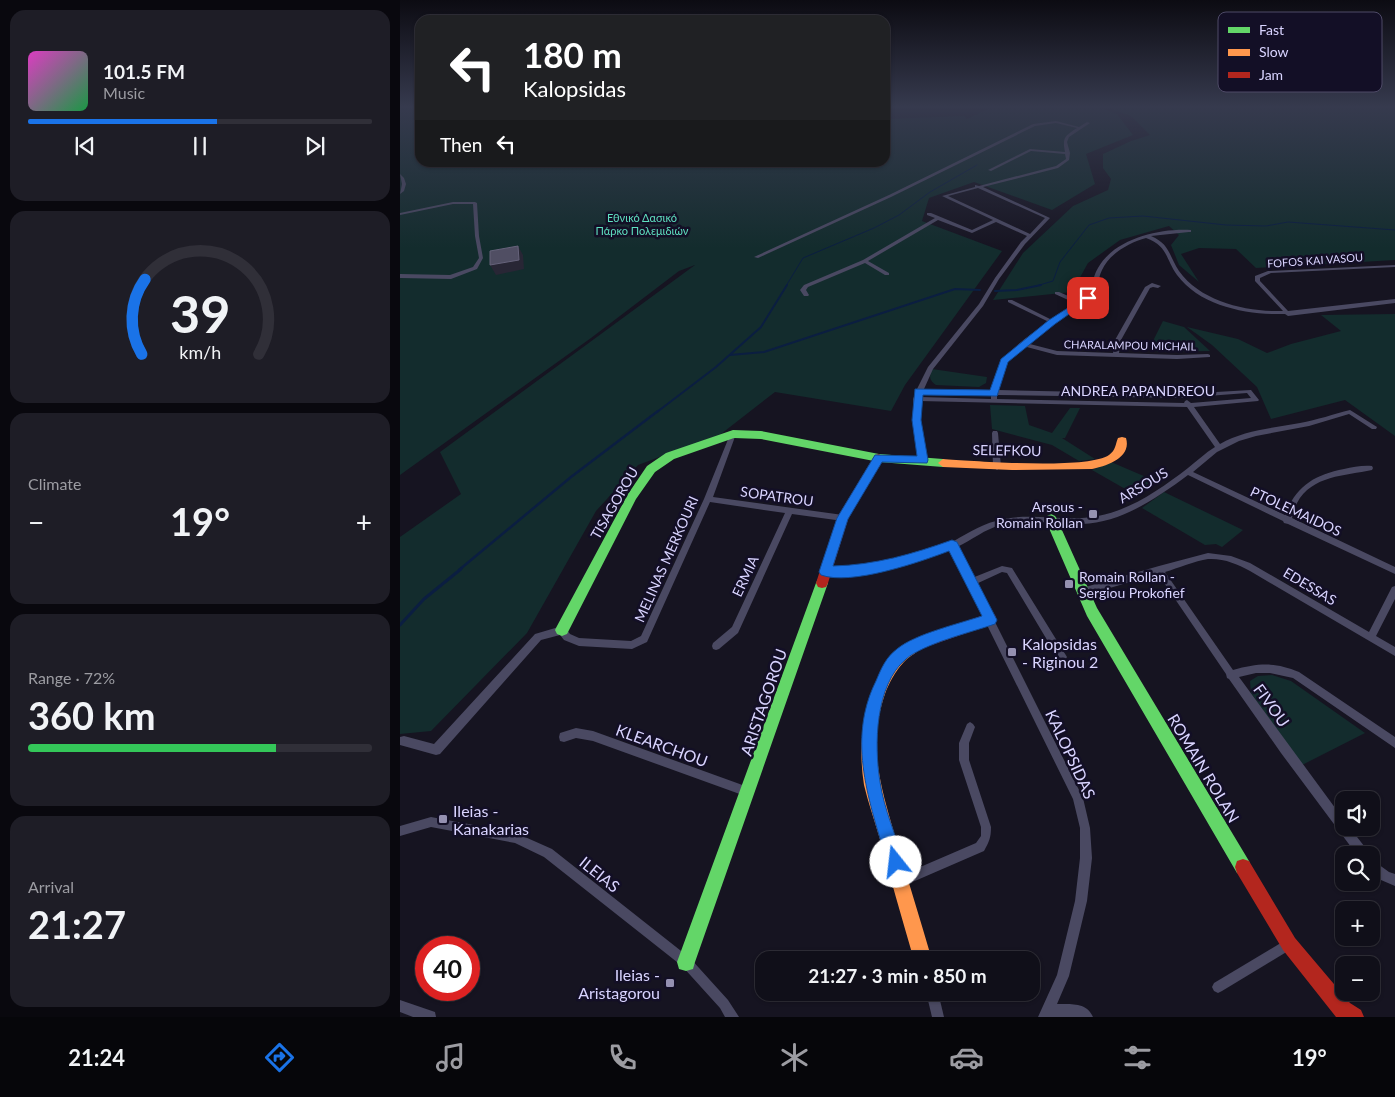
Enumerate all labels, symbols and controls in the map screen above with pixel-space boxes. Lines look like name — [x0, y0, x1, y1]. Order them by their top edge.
legend — [1218, 12, 1382, 92]
text: Fast — [1259, 21, 1284, 38]
text: 180 m — [523, 33, 622, 75]
icon: left — [440, 35, 505, 100]
text: Slow — [1259, 43, 1289, 60]
text: 101.5 FM — [103, 60, 185, 83]
text: Jam — [1259, 66, 1283, 83]
text: Kalopsidas — [523, 75, 626, 102]
text: Music — [103, 83, 145, 102]
icon: left — [492, 130, 520, 158]
icon: previous — [71, 132, 99, 160]
icon: pause — [186, 132, 214, 160]
icon: next — [301, 132, 329, 160]
text: Then — [440, 133, 482, 156]
park label: Εθνικό Δασικό Πάρκο Πολεμιδιών — [596, 211, 689, 237]
street label: FOFOS KAI VASOU — [1267, 250, 1363, 270]
pin — [1067, 277, 1109, 319]
text: 39 — [170, 282, 230, 344]
icon: arrive — [1074, 284, 1102, 312]
street label: CHARALAMPOU MICHAIL — [1064, 337, 1197, 353]
text: km/h — [179, 341, 221, 363]
street label: ANDREA PAPANDREOU — [1061, 382, 1215, 399]
street label: SELEFKOU — [972, 441, 1042, 459]
street label: TISAGOROU — [587, 464, 641, 542]
street label: ARSOUS — [1115, 464, 1171, 506]
text: Climate — [28, 474, 81, 493]
street label: SOPATROU — [739, 482, 815, 510]
street label: PTOLEMAIDOS — [1248, 482, 1344, 540]
street label: MELINAS MERKOURI — [631, 493, 701, 625]
text: 19° — [170, 498, 230, 544]
place label: Arsous - Romain Rollan — [996, 498, 1083, 531]
text: − — [28, 505, 44, 539]
text: + — [356, 505, 372, 539]
marker: Arsous - Romain Rollan — [1087, 508, 1099, 520]
street label: ERMIA — [728, 552, 762, 599]
street label: EDESSAS — [1280, 564, 1340, 608]
place label: Romain Rollan - Sergiou Prokofief — [1079, 568, 1185, 601]
marker: Romain Rollan - Sergiou Prokofief — [1063, 578, 1075, 590]
place label: Kalopsidas - Riginou 2 — [1022, 634, 1098, 671]
street label: ARISTAGOROU — [736, 646, 790, 758]
marker: Kalopsidas - Riginou 2 — [1006, 646, 1018, 658]
text: Range · 72% — [28, 668, 115, 687]
street label: FIVOU — [1250, 680, 1294, 730]
text: 360 km — [28, 692, 156, 738]
street label: KALOPSIDAS — [1042, 706, 1100, 802]
street label: ROMAIN ROLAN — [1164, 710, 1244, 826]
street label: KLEARCHOU — [614, 720, 710, 770]
map controls — [1335, 791, 1380, 1001]
button: sound — [1335, 791, 1380, 836]
place label: Ileias - Kanakarias — [453, 801, 529, 838]
marker: Ileias - Kanakarias — [437, 813, 449, 825]
position arrow — [869, 835, 921, 887]
button: search — [1335, 846, 1380, 891]
street label: ILEIAS — [576, 852, 624, 896]
text: Arrival — [28, 877, 74, 896]
text: 21:27 — [28, 901, 126, 947]
button: + — [1335, 901, 1380, 946]
speed limit sign: 40 — [415, 936, 480, 1001]
button: − — [1335, 956, 1380, 1001]
text: 21:27 · 3 min · 850 m — [808, 964, 987, 987]
place label: Ileias - Aristagorou — [578, 965, 660, 1002]
marker: Ileias - Aristagorou — [664, 977, 676, 989]
icon: directions — [262, 1040, 297, 1075]
icon: music — [433, 1040, 468, 1075]
icon: phone — [605, 1040, 640, 1075]
icon: climate — [777, 1040, 812, 1075]
icon: car — [949, 1040, 984, 1075]
icon: filters — [1120, 1040, 1155, 1075]
text: 21:24 — [68, 1044, 125, 1071]
text: 19° — [1292, 1044, 1327, 1071]

